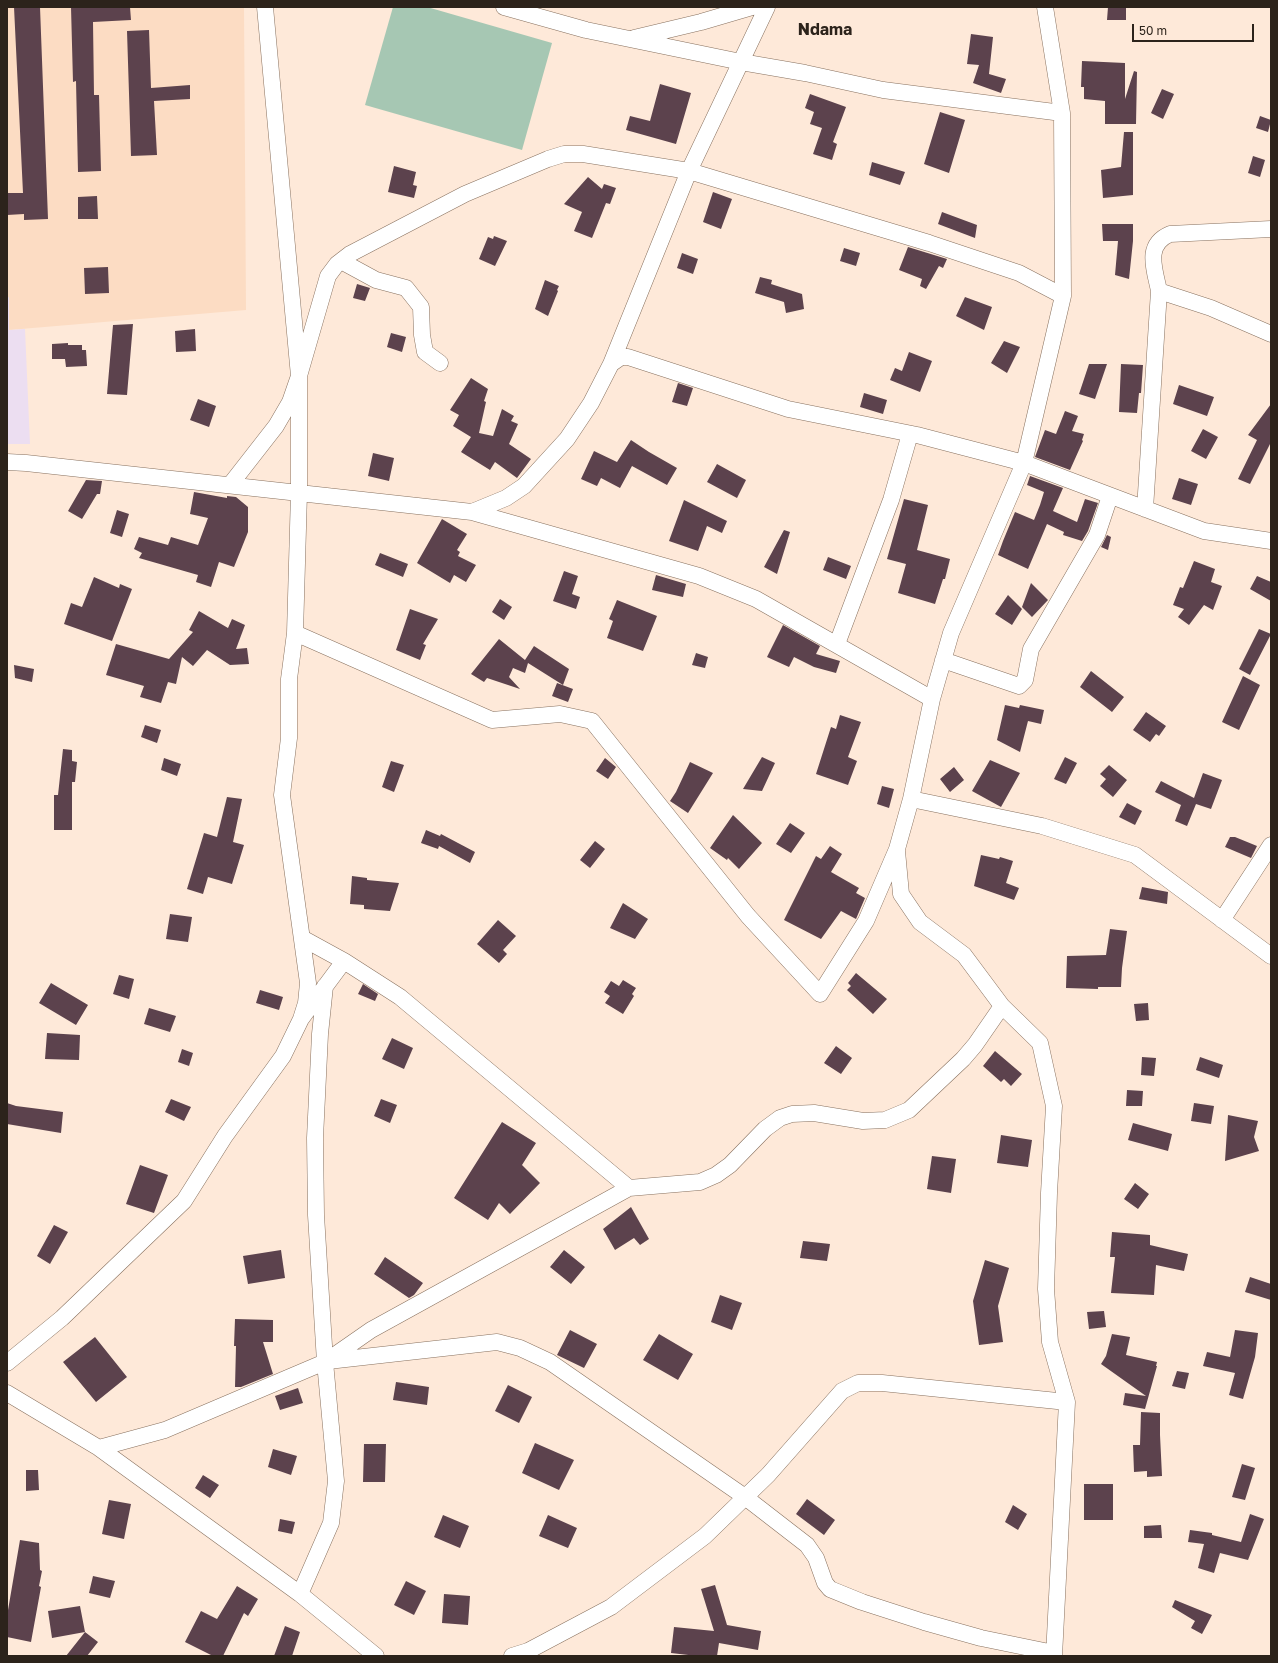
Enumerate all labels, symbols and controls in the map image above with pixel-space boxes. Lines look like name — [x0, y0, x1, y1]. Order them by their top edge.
scale bar — [1134, 16, 1256, 42]
district label: Ndama — [798, 20, 852, 40]
text: 50 m — [1139, 23, 1167, 38]

